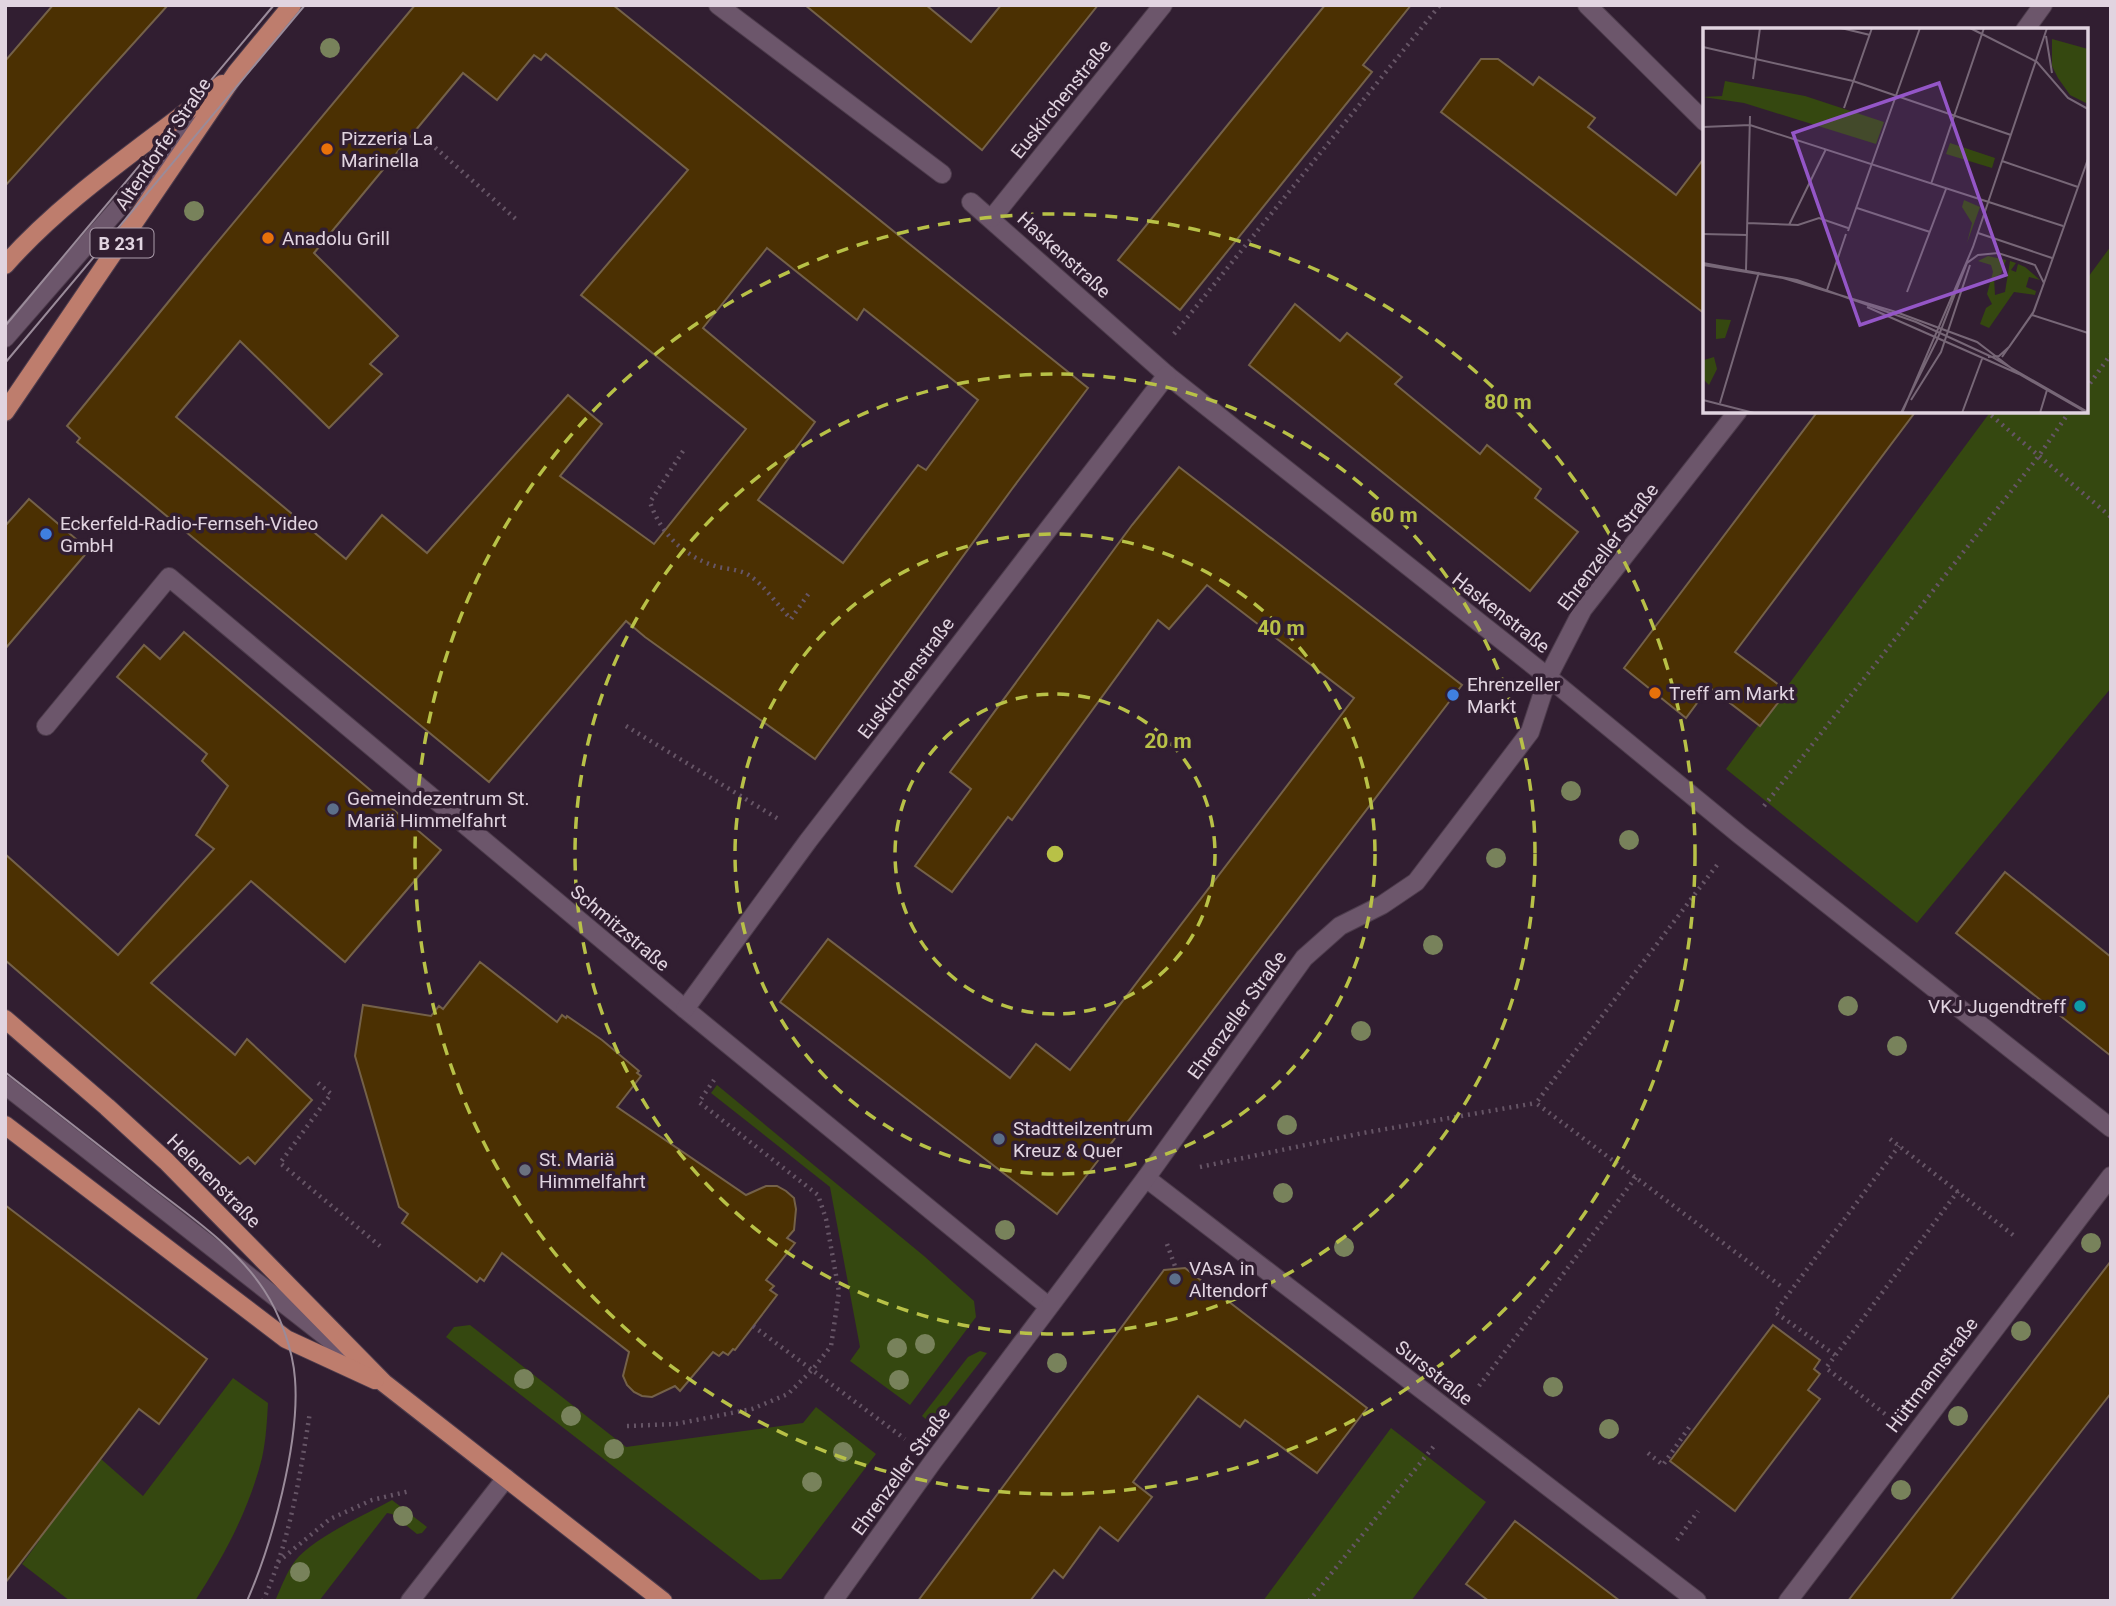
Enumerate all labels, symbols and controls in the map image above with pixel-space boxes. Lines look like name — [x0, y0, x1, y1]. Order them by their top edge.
inset map — [1703, 28, 2088, 413]
street label: Euskirchenstraße — [1006, 35, 1116, 163]
street label: Altendorfer Straße — [110, 73, 216, 215]
place label: Pizzeria La Marinella — [341, 127, 433, 172]
marker: Pizzeria La Marinella — [319, 141, 335, 157]
street label: Haskenstraße — [1013, 207, 1115, 303]
place label: Anadolu Grill — [282, 227, 390, 250]
road number: B 231 — [90, 229, 154, 258]
marker: Anadolu Grill — [260, 230, 276, 246]
text: 80 m — [1484, 390, 1532, 414]
street label: Ehrenzeller Straße — [1553, 479, 1663, 615]
text: 60 m — [1370, 503, 1418, 527]
place label: Eckerfeld-Radio-Fernseh-Video GmbH — [60, 512, 318, 557]
marker: Eckerfeld-Radio-Fernseh-Video GmbH — [38, 526, 54, 542]
street label: Haskenstraße — [1448, 568, 1554, 658]
street label: Euskirchenstraße — [853, 613, 959, 743]
text: 40 m — [1257, 616, 1305, 640]
place label: Ehrenzeller Markt — [1467, 673, 1561, 718]
place label: Treff am Markt — [1669, 682, 1795, 705]
marker: Treff am Markt — [1647, 685, 1663, 701]
marker: Ehrenzeller Markt — [1445, 687, 1461, 703]
text: 20 m — [1144, 729, 1192, 753]
place label: Gemeindezentrum St. Mariä Himmelfahrt — [347, 787, 530, 832]
marker: Gemeindezentrum St. Mariä Himmelfahrt — [325, 801, 341, 817]
centre of rings — [1043, 842, 1067, 866]
street label: Schmitzstraße — [566, 880, 674, 976]
street label: Ehrenzeller Straße — [1183, 946, 1291, 1084]
place label: VKJ Jugendtreff — [1928, 995, 2066, 1018]
marker: VKJ Jugendtreff — [2072, 998, 2088, 1014]
place label: Stadtteilzentrum Kreuz & Quer — [1013, 1117, 1153, 1162]
street label: Helenenstraße — [162, 1129, 266, 1233]
marker: Stadtteilzentrum Kreuz & Quer — [991, 1131, 1007, 1147]
place label: St. Mariä Himmelfahrt — [539, 1148, 646, 1193]
marker: St. Mariä Himmelfahrt — [517, 1162, 533, 1178]
place label: VAsA in Altendorf — [1189, 1257, 1268, 1302]
marker: VAsA in Altendorf — [1167, 1271, 1183, 1287]
street label: Hüttmannstraße — [1881, 1313, 1983, 1437]
street label: Sursstraße — [1391, 1336, 1477, 1410]
street label: Ehrenzeller Straße — [847, 1402, 955, 1540]

